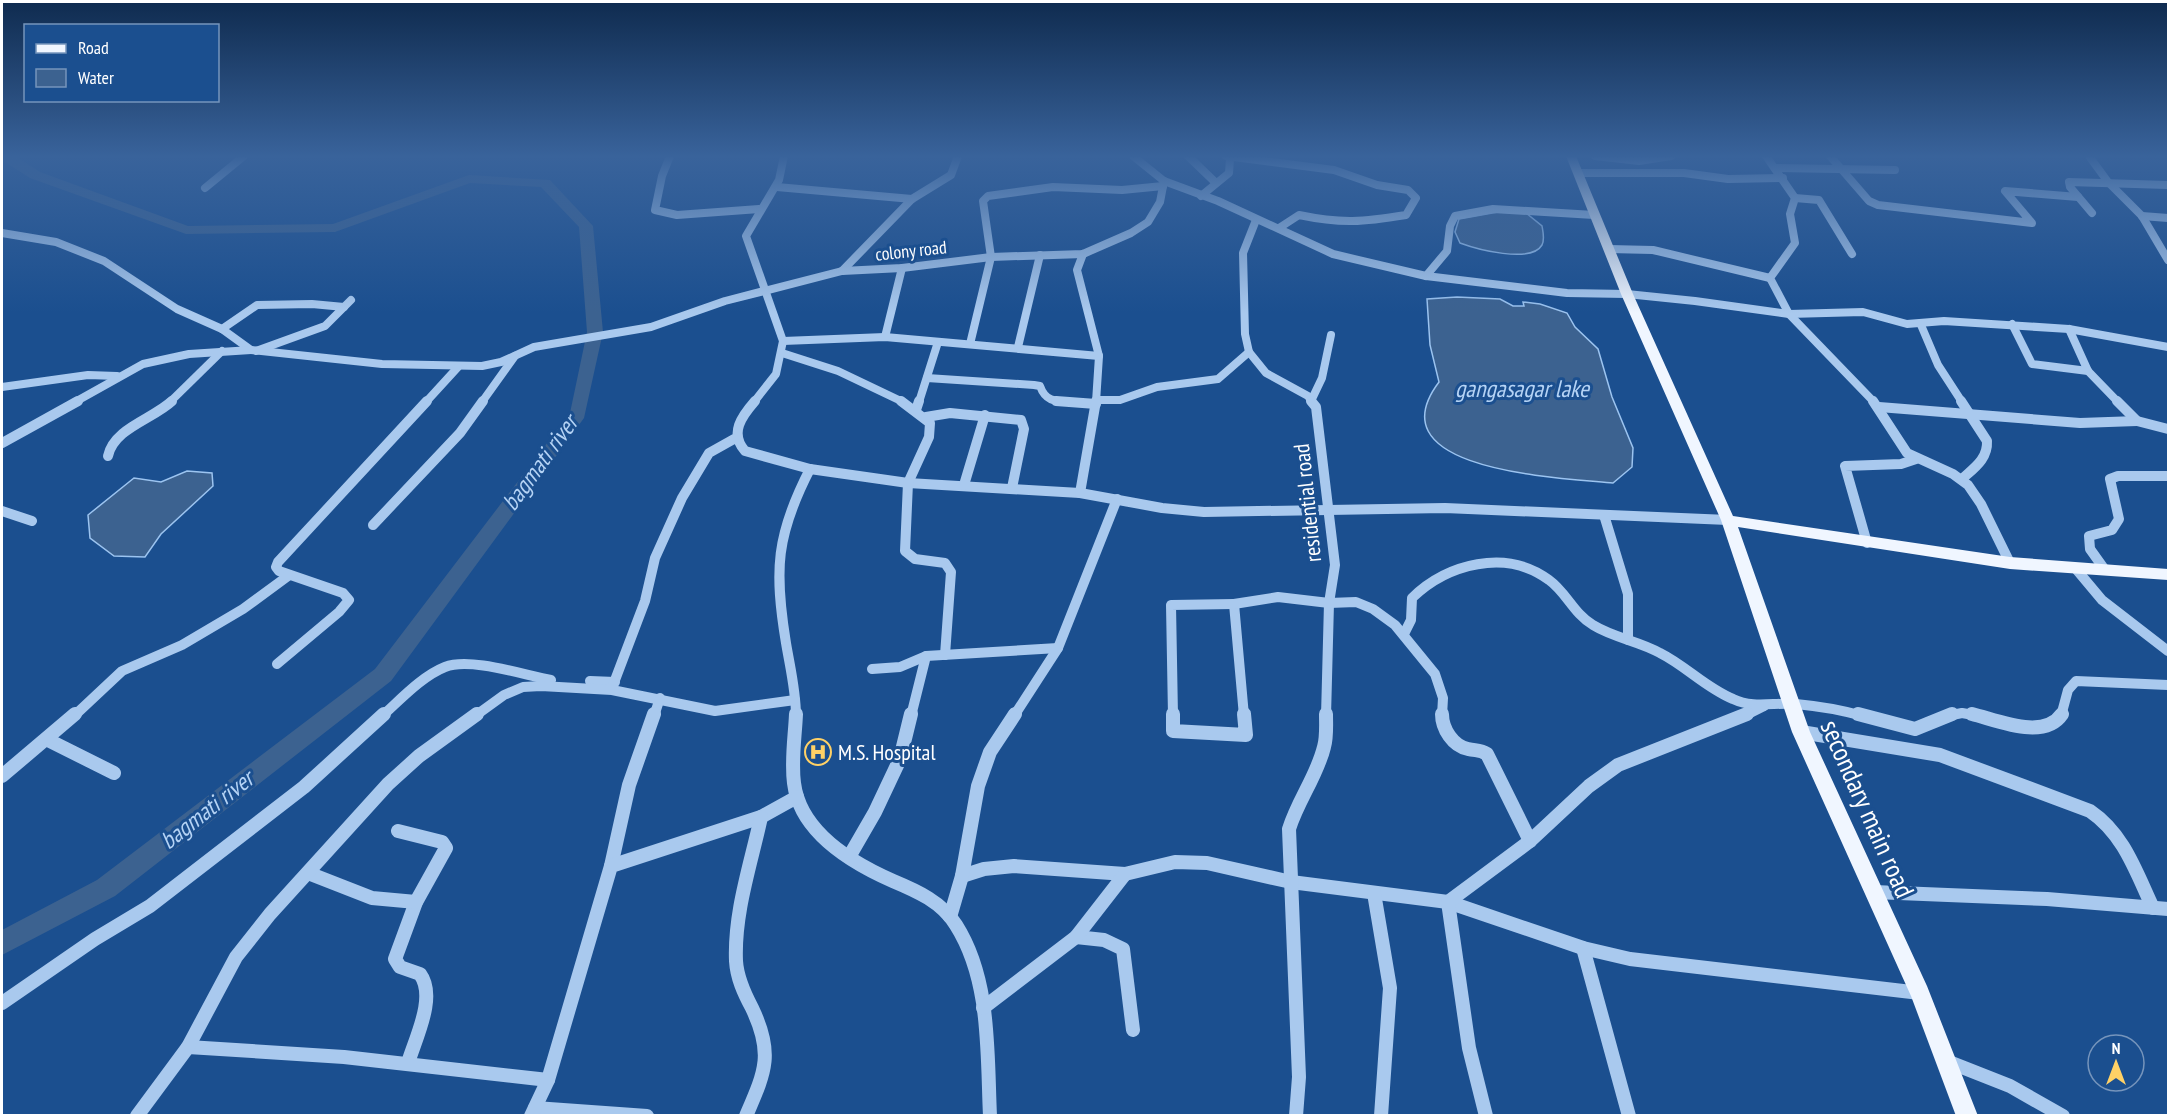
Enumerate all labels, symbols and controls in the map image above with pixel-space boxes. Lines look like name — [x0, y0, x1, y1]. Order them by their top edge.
legend — [24, 24, 219, 102]
text: Road — [78, 36, 109, 59]
text: Water — [78, 66, 114, 89]
street label: colony road — [874, 235, 948, 266]
water label: gangasagar lake — [1455, 373, 1591, 404]
water label: bagmati river — [495, 406, 586, 516]
street label: residential road — [1287, 442, 1327, 564]
street label: secondary main road — [1814, 714, 1922, 903]
hospital icon: M.S. Hospital — [803, 737, 833, 767]
place label: M.S. Hospital — [838, 738, 936, 766]
water label: bagmati river — [154, 761, 262, 856]
north arrow — [2086, 1033, 2146, 1093]
text: N — [2112, 1038, 2120, 1058]

